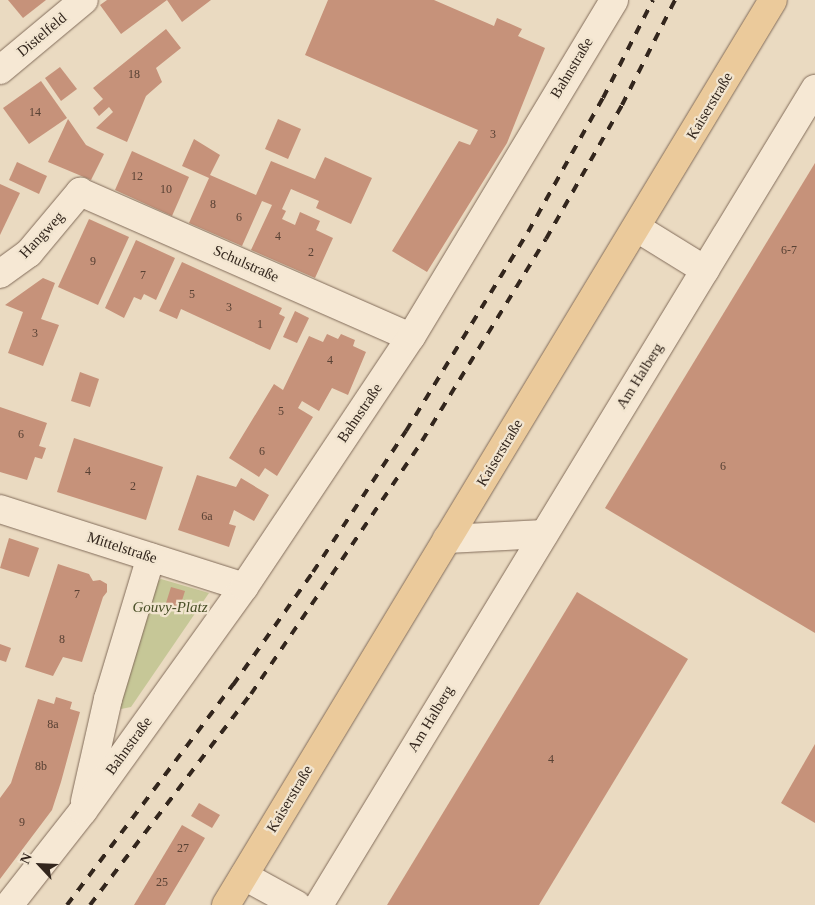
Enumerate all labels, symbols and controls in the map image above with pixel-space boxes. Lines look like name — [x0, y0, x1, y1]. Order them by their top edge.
street label: Distelfeld — [14, 9, 70, 61]
street label: Bahnstraße — [547, 34, 597, 102]
house number: 18 — [128, 68, 140, 82]
street label: Kaiserstraße — [683, 69, 737, 143]
house number: 14 — [29, 106, 41, 120]
house number: 3 — [490, 128, 496, 142]
house number: 12 — [131, 170, 143, 184]
house number: 10 — [160, 183, 172, 197]
house number: 8 — [210, 198, 216, 212]
street label: Hangweg — [16, 208, 68, 262]
house number: 6 — [236, 211, 242, 225]
house number: 4 — [275, 230, 281, 244]
street label: Schulstraße — [210, 242, 282, 286]
house number: 6-7 — [781, 244, 797, 258]
house number: 2 — [308, 246, 314, 260]
house number: 9 — [90, 255, 96, 269]
house number: 7 — [140, 269, 146, 283]
house number: 5 — [189, 288, 195, 302]
house number: 3 — [226, 301, 232, 315]
house number: 1 — [257, 318, 263, 332]
house number: 3 — [32, 327, 38, 341]
street label: Am Halberg — [613, 340, 667, 412]
house number: 4 — [327, 354, 333, 368]
street label: Bahnstraße — [334, 380, 386, 446]
house number: 5 — [278, 405, 284, 419]
street label: Kaiserstraße — [473, 416, 527, 490]
house number: 6 — [18, 428, 24, 442]
house number: 6 — [259, 445, 265, 459]
house number: 6 — [720, 460, 726, 474]
house number: 4 — [85, 465, 91, 479]
house number: 2 — [130, 480, 136, 494]
house number: 6a — [201, 510, 213, 524]
street label: Mittelstraße — [85, 528, 159, 568]
house number: 7 — [74, 588, 80, 602]
park label: Gouvy-Platz — [133, 599, 207, 617]
house number: 8 — [59, 633, 65, 647]
street label: Am Halberg — [404, 683, 458, 755]
street label: Bahnstraße — [102, 713, 156, 779]
house number: 8a — [47, 718, 59, 732]
house number: 4 — [548, 753, 554, 767]
house number: 8b — [35, 760, 47, 774]
street label: Kaiserstraße — [263, 762, 317, 836]
house number: 9 — [19, 816, 25, 830]
north arrow — [15, 840, 65, 890]
house number: 27 — [177, 842, 189, 856]
text: N — [17, 851, 35, 866]
house number: 25 — [156, 876, 168, 890]

